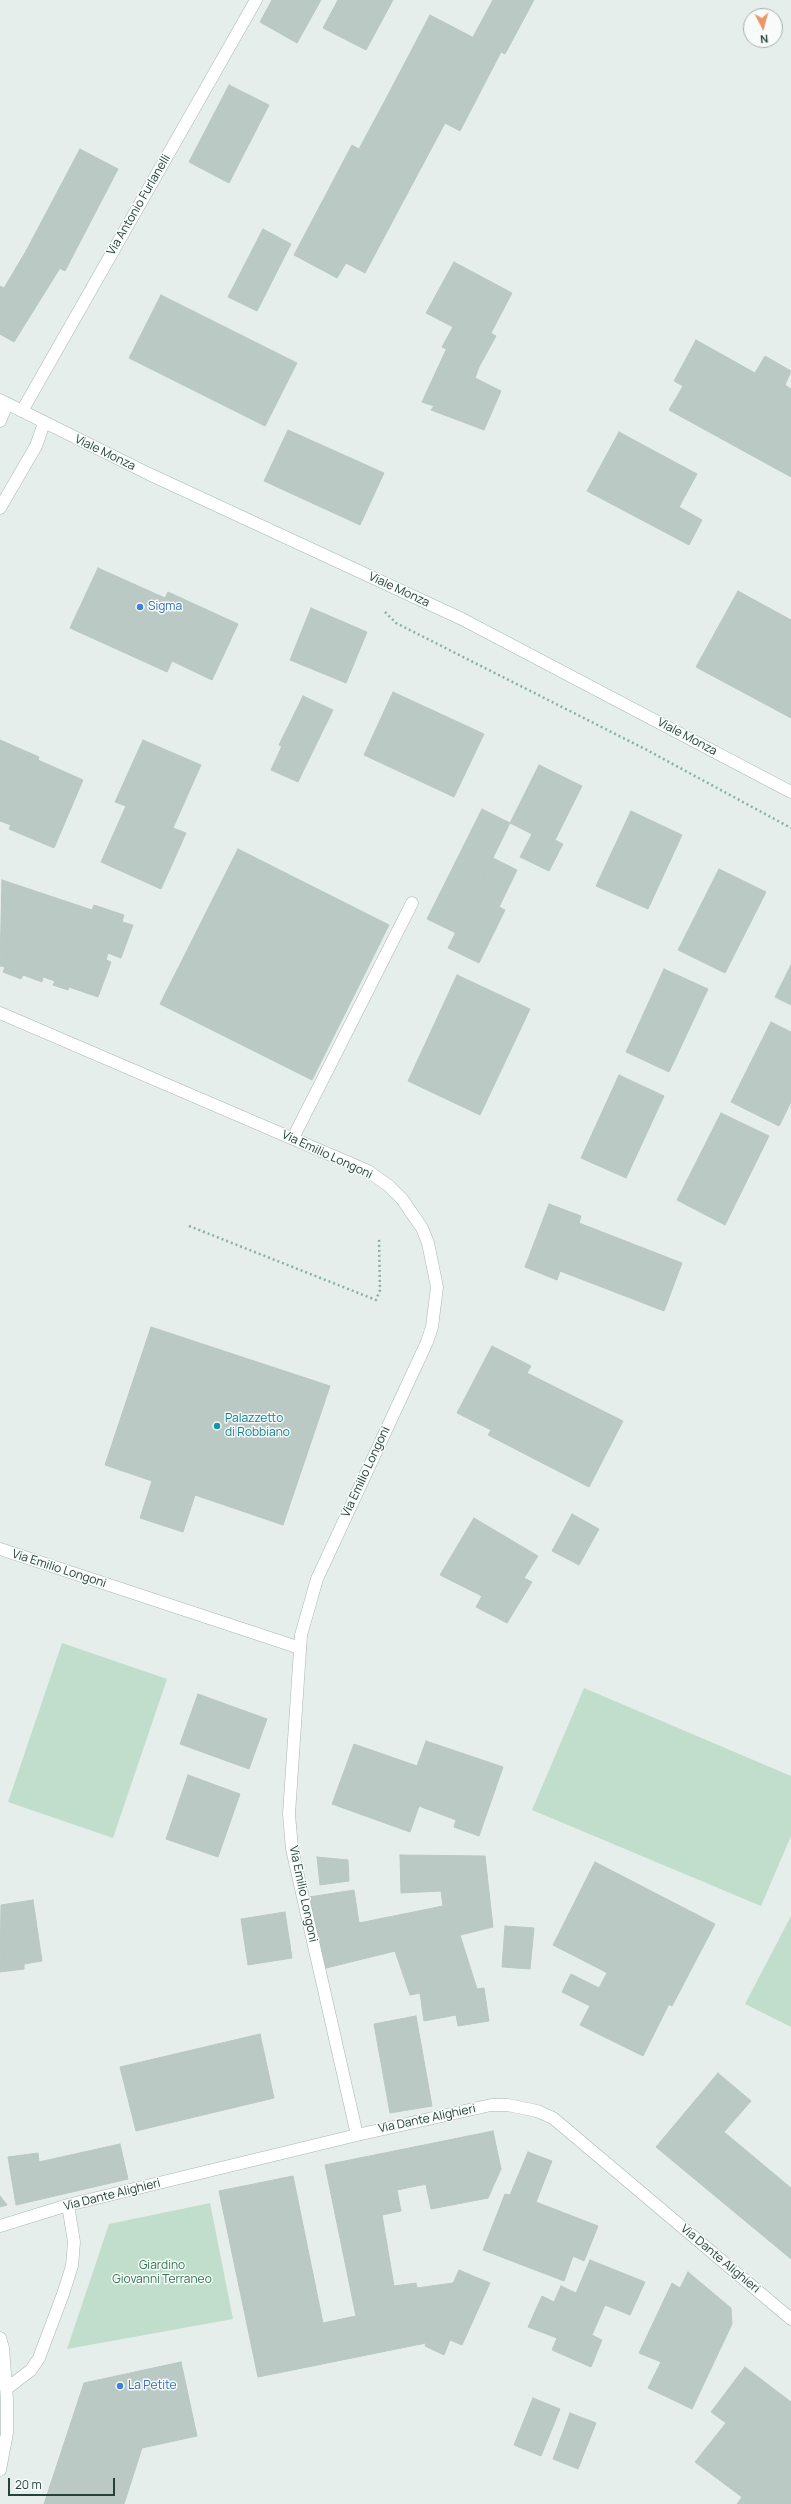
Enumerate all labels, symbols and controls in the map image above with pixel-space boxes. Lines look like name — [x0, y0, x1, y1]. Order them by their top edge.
north arrow — [743, 8, 783, 48]
text: N — [759, 32, 769, 47]
street label: Via Antonio Furlanelli — [104, 152, 174, 258]
street label: Viale Monza — [72, 432, 138, 474]
street label: Viale Monza — [366, 570, 432, 610]
place label: Sigma — [148, 600, 182, 614]
marker: Sigma — [135, 602, 145, 612]
street label: Viale Monza — [655, 715, 719, 759]
street label: Via Emilio Longoni — [279, 1128, 375, 1182]
place label: Palazzetto di Robbiano — [225, 1412, 290, 1440]
marker: Palazzetto di Robbiano — [212, 1421, 222, 1431]
street label: Via Emilio Longoni — [339, 1424, 393, 1520]
street label: Via Emilio Longoni — [10, 1547, 108, 1591]
street label: Via Emilio Longoni — [286, 1844, 320, 1944]
street label: Via Dante Alighieri — [377, 2102, 477, 2136]
street label: Via Dante Alighieri — [62, 2176, 162, 2214]
street label: Via Dante Alighieri — [677, 2222, 763, 2296]
park label: Giardino Giovanni Terraneo — [112, 2259, 212, 2287]
place label: La Petite — [128, 2379, 177, 2393]
marker: La Petite — [115, 2381, 125, 2391]
scale bar — [10, 2470, 117, 2496]
text: 20 m — [15, 2476, 42, 2493]

